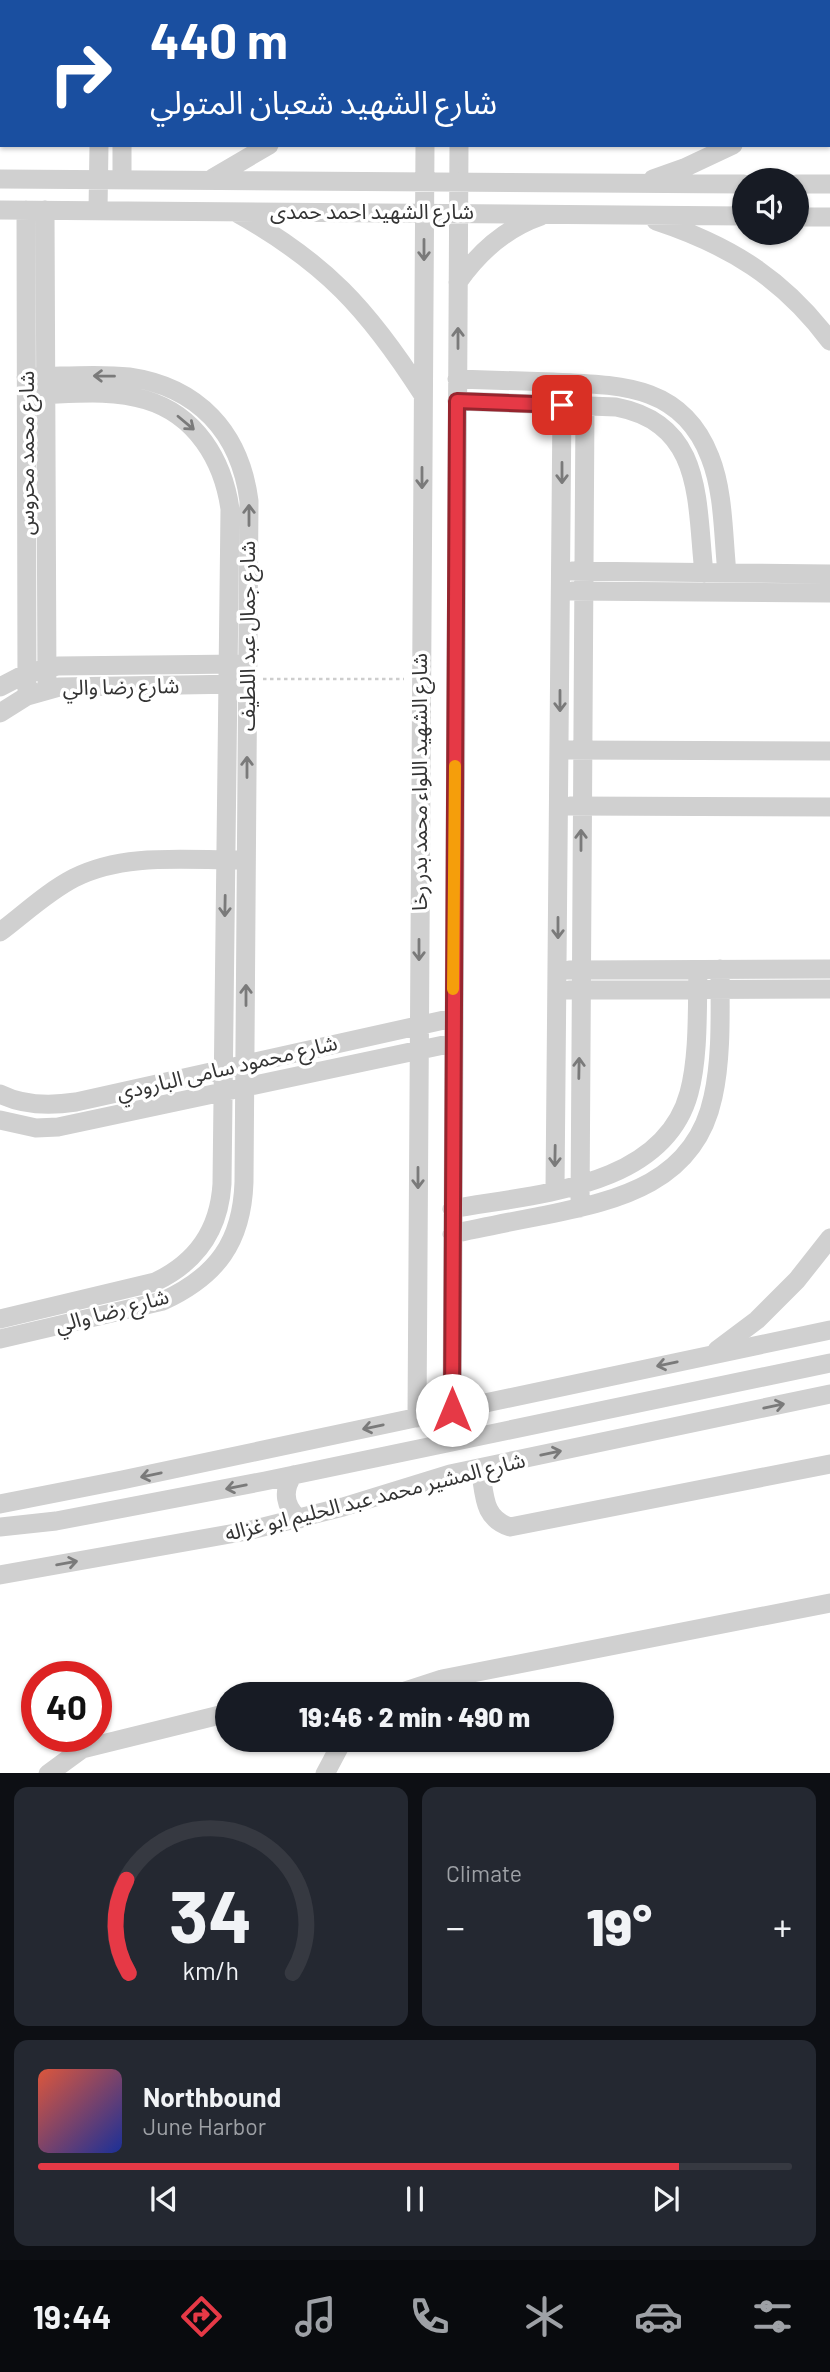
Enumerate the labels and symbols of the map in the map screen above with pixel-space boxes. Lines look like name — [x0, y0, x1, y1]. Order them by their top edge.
street label: شارع الشهيد احمد حمدى — [270, 198, 474, 227]
one-way arrow — [417, 238, 431, 261]
one-way arrow — [451, 326, 464, 349]
one-way arrow — [93, 369, 116, 383]
street label: شارع محمد محروس — [13, 371, 42, 535]
pin — [532, 375, 592, 435]
one-way arrow — [176, 415, 194, 431]
one-way arrow — [555, 462, 569, 485]
one-way arrow — [416, 466, 429, 489]
one-way arrow — [242, 504, 256, 527]
street label: شارع جمال عبد اللطيف — [234, 541, 263, 731]
street label: شارع الشهيد اللواء محمد بدر رخا — [406, 653, 435, 911]
street label: شارع رضا والي — [62, 672, 180, 704]
one-way arrow — [553, 689, 567, 712]
one-way arrow — [241, 756, 254, 779]
one-way arrow — [574, 829, 588, 852]
one-way arrow — [219, 894, 232, 917]
one-way arrow — [551, 917, 565, 940]
one-way arrow — [412, 938, 426, 961]
one-way arrow — [239, 983, 253, 1006]
street label: شارع محمود سامى البارودي — [114, 1029, 341, 1109]
one-way arrow — [572, 1056, 586, 1079]
one-way arrow — [549, 1144, 562, 1167]
one-way arrow — [411, 1166, 425, 1189]
street label: شارع رضا والي — [52, 1282, 173, 1341]
one-way arrow — [656, 1358, 679, 1371]
position arrow — [415, 1373, 489, 1447]
one-way arrow — [762, 1399, 785, 1413]
one-way arrow — [362, 1421, 385, 1435]
one-way arrow — [539, 1445, 562, 1459]
street label: شارع المشير محمد عبد الحليم ابو غزاله — [222, 1446, 528, 1549]
one-way arrow — [140, 1468, 163, 1482]
one-way arrow — [225, 1480, 248, 1494]
one-way arrow — [55, 1556, 78, 1569]
speed limit sign: 40 — [21, 1661, 112, 1752]

